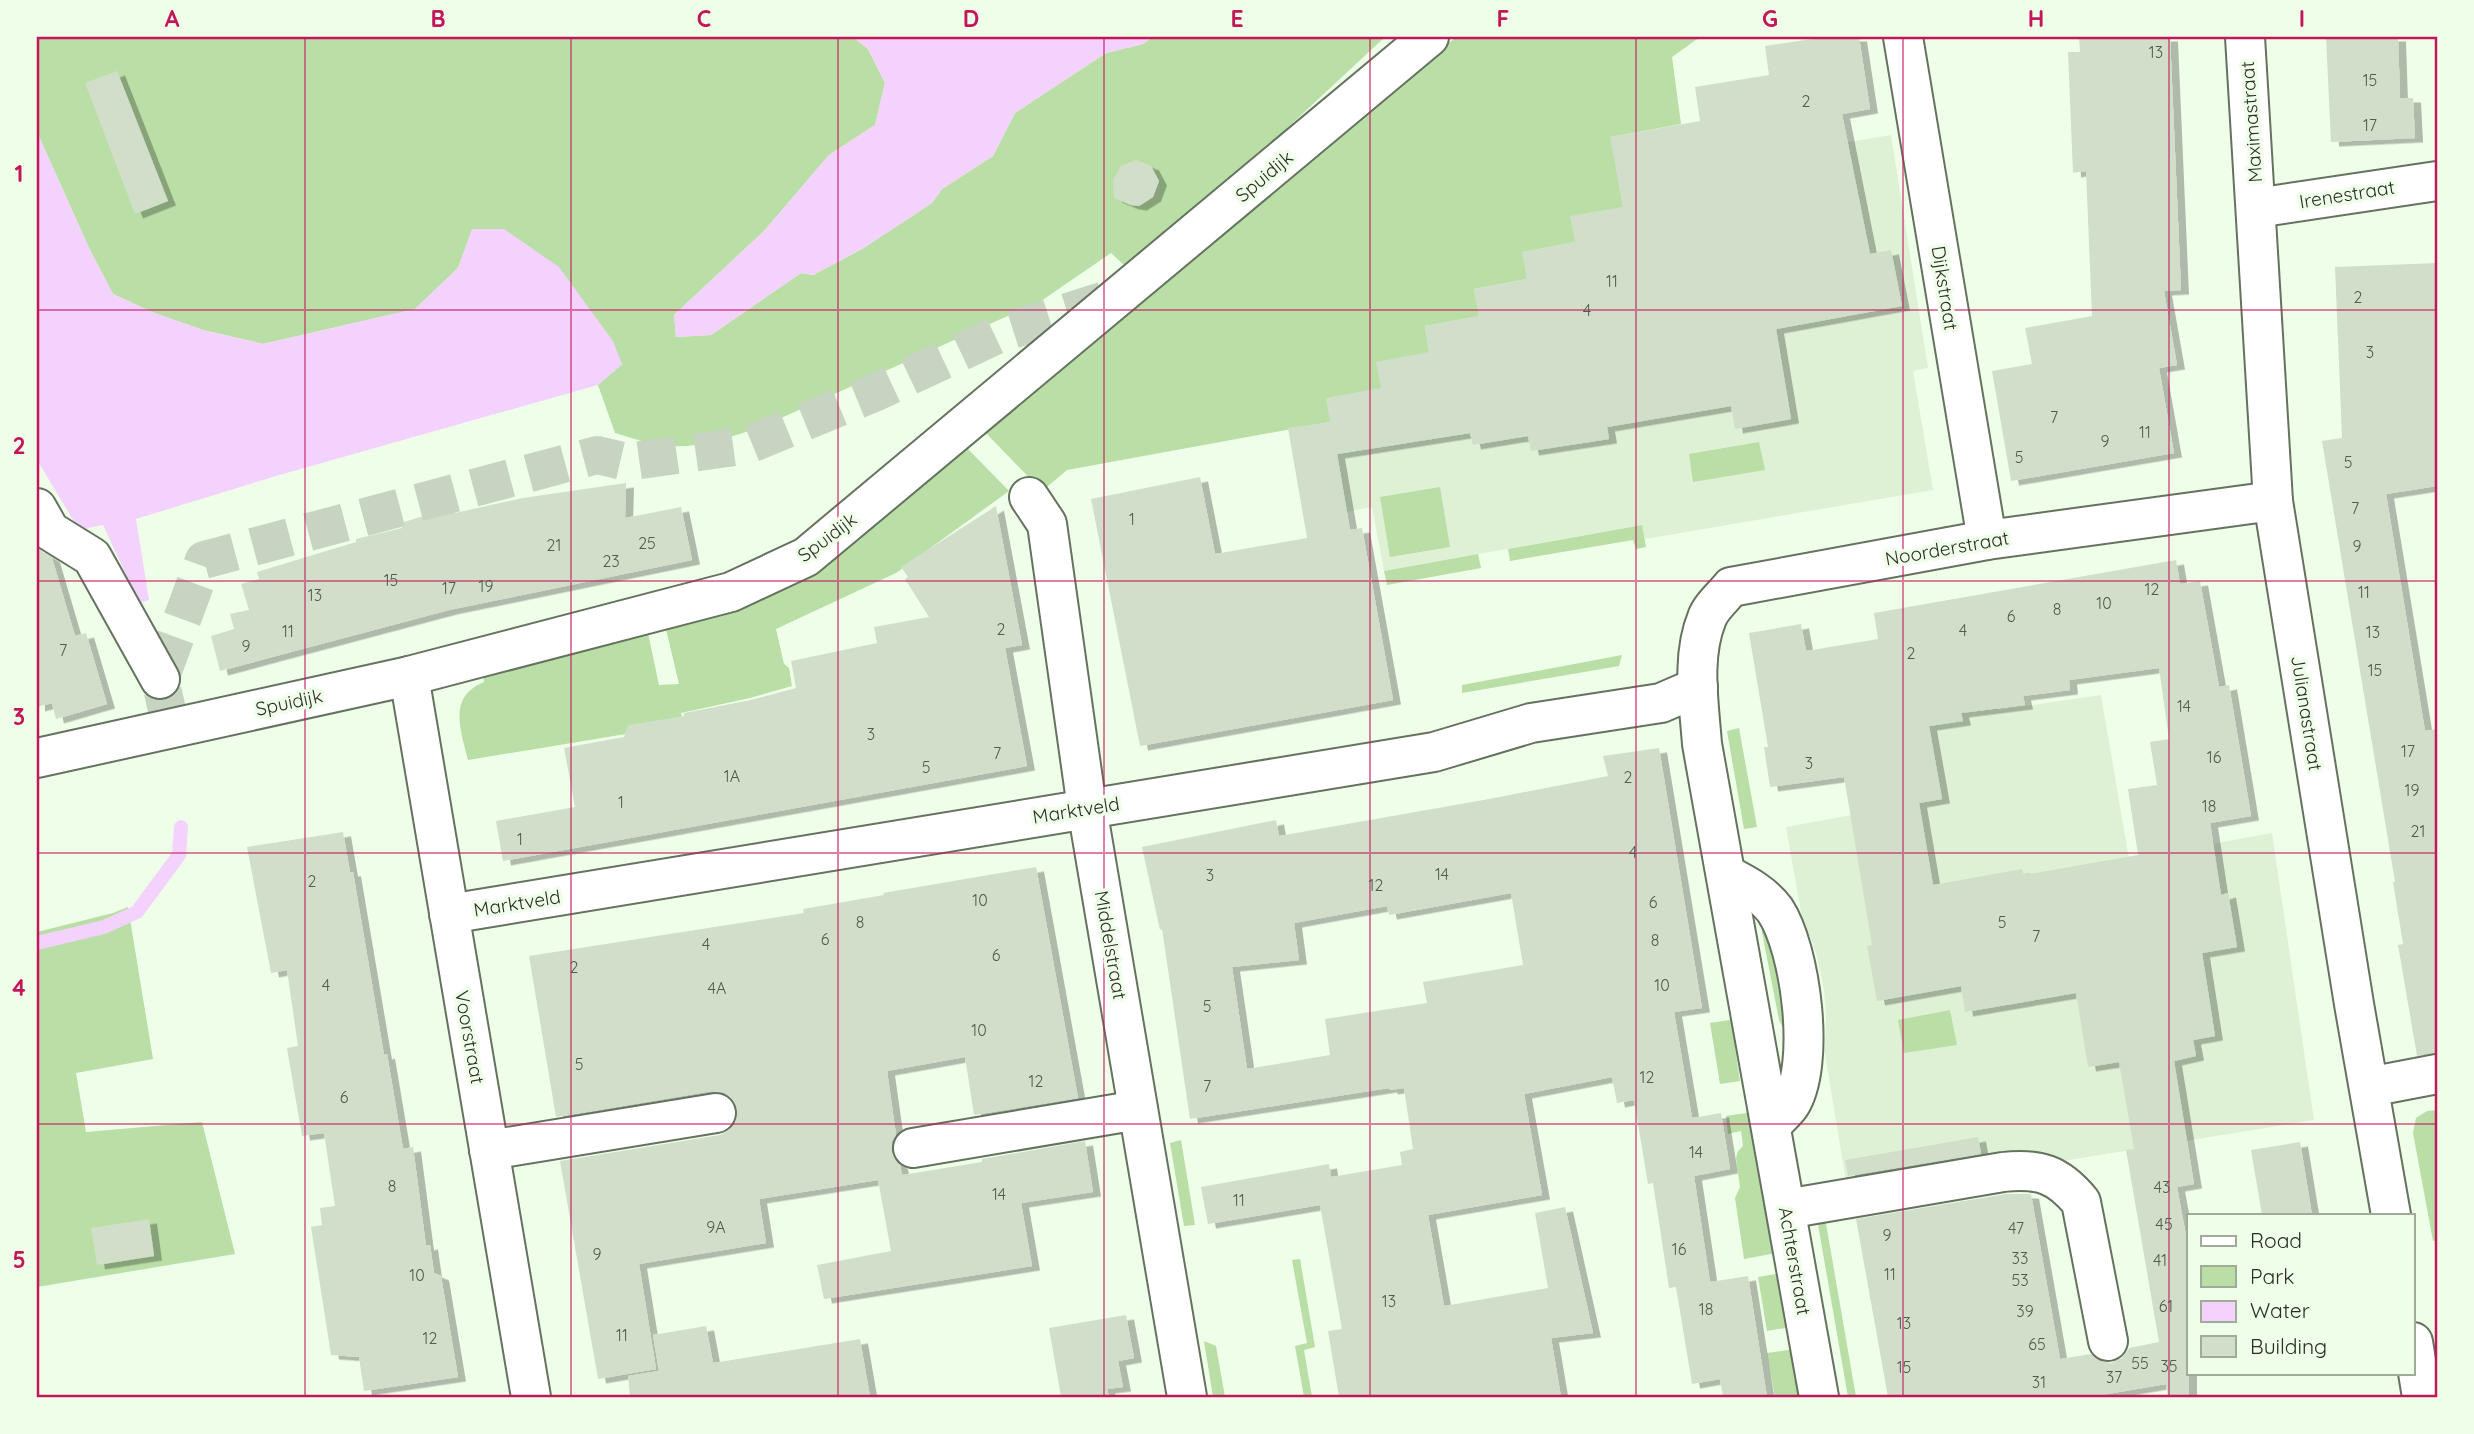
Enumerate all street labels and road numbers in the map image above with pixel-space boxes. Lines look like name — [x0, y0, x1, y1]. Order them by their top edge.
street label: Maximastraat — [2235, 61, 2267, 183]
street label: Spuidijk — [1230, 145, 1298, 207]
street label: Irenestraat — [2298, 175, 2396, 213]
street label: Dijkstraat — [1926, 244, 1964, 332]
street label: Spuidijk — [793, 507, 861, 567]
street label: Noorderstraat — [1883, 525, 2011, 571]
street label: Julianastraat — [2286, 654, 2328, 772]
street label: Spuidijk — [253, 683, 325, 721]
street label: Marktveld — [1031, 791, 1121, 829]
street label: Marktveld — [472, 884, 562, 922]
street label: Middelstraat — [1090, 889, 1132, 1001]
street label: Voorstraat — [450, 988, 490, 1086]
street label: Achterstraat — [1774, 1205, 1816, 1317]

